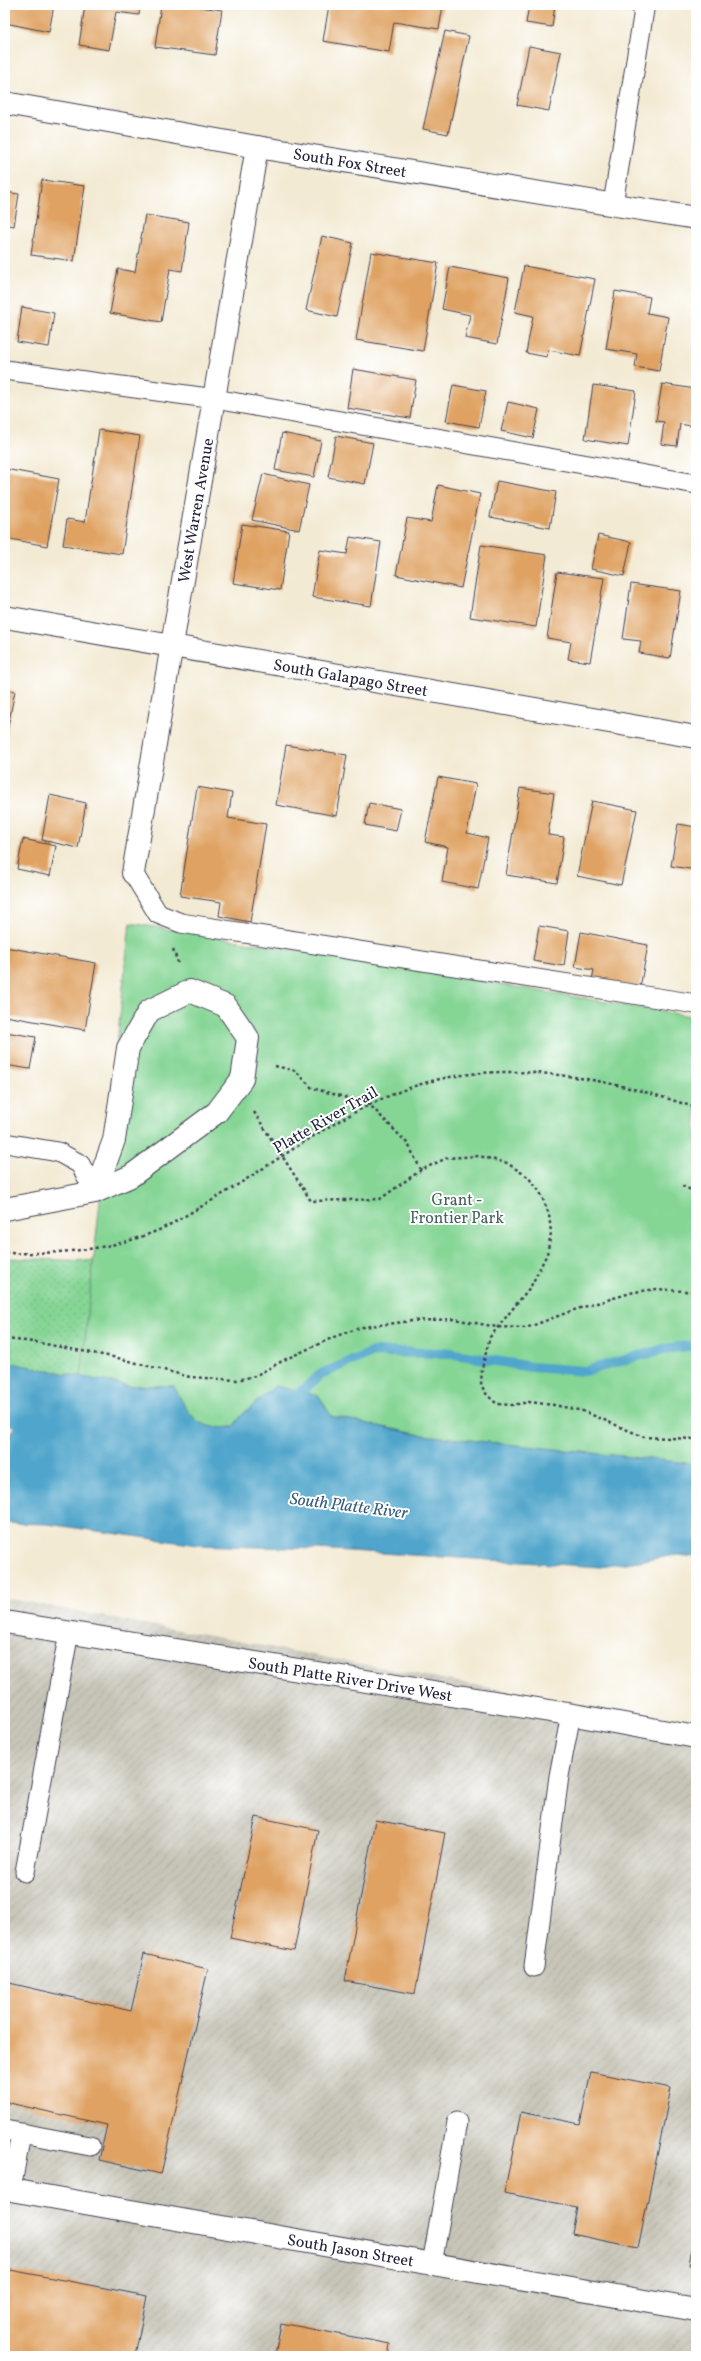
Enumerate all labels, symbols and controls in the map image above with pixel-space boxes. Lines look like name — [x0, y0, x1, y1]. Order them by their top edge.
street label: South Fox Street — [291, 144, 408, 184]
street label: West Warren Avenue — [174, 436, 220, 585]
street label: South Galapago Street — [272, 655, 430, 703]
street label: Platte River Trail — [270, 1082, 383, 1160]
park label: Grant - Frontier Park — [410, 1190, 504, 1230]
water label: South Platte River — [289, 1488, 410, 1525]
street label: South Platte River Drive West — [246, 1653, 454, 1708]
street label: South Jason Street — [285, 2230, 416, 2273]

